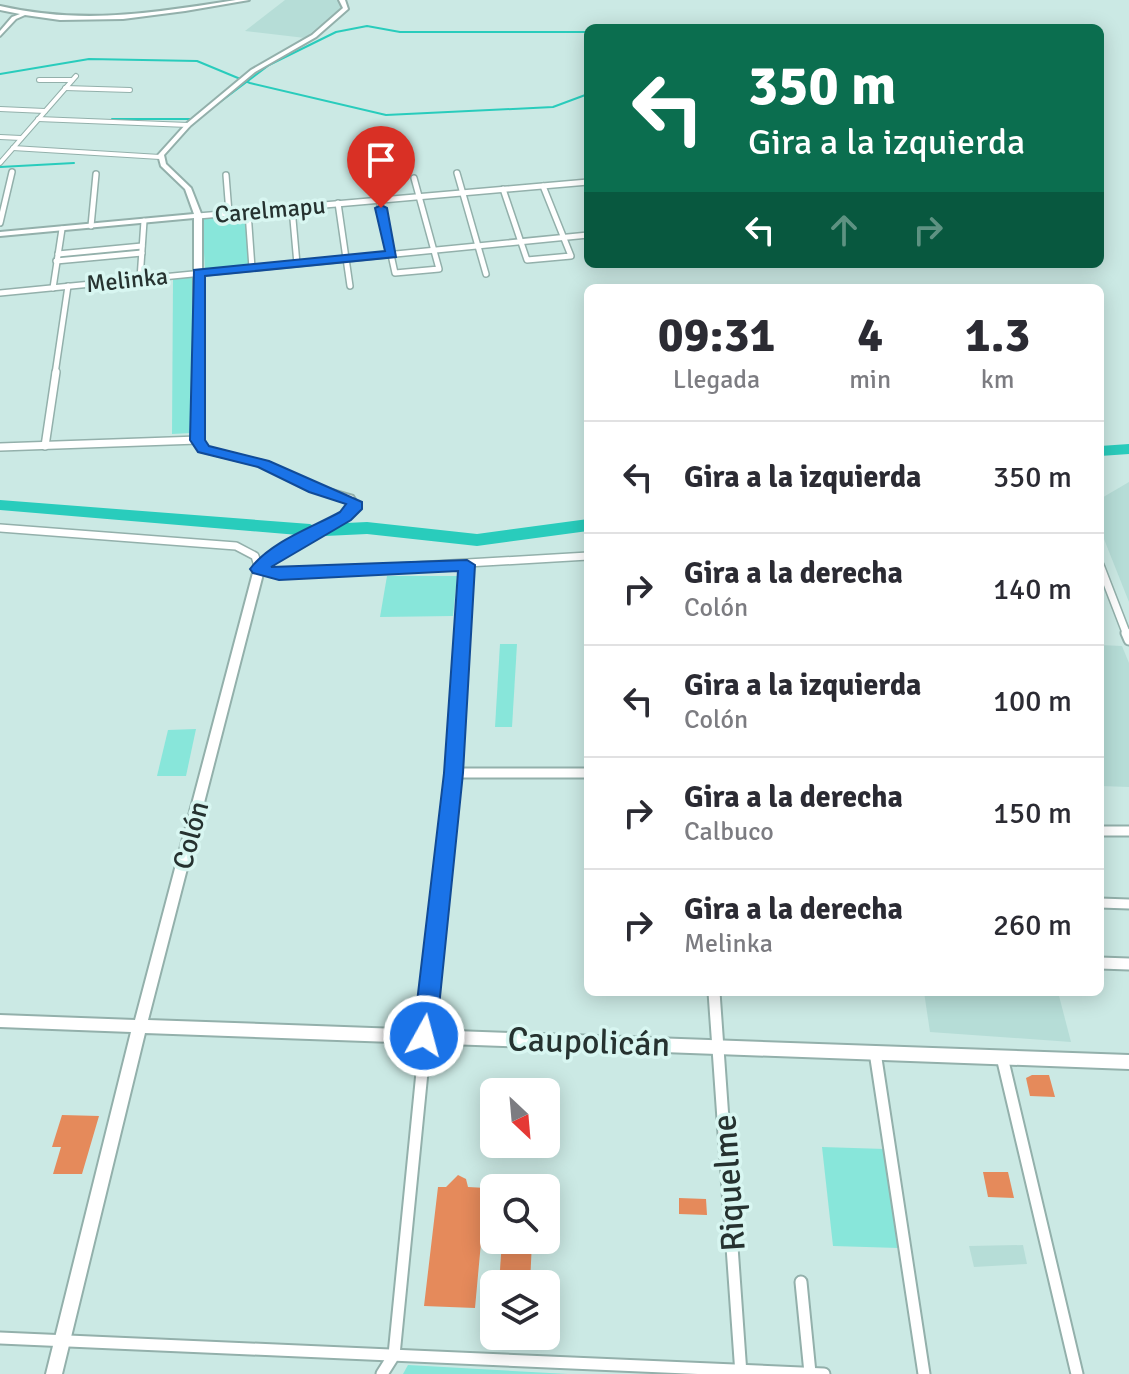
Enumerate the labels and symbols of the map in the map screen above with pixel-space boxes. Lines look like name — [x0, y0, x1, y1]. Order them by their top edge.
pin — [347, 126, 415, 208]
street label: Carelmapu — [213, 190, 327, 230]
street label: Melinka — [85, 261, 169, 299]
street label: Colón — [166, 798, 216, 873]
position arrow — [382, 994, 466, 1078]
street label: Caupolicán — [507, 1018, 671, 1066]
north arrow — [480, 1078, 560, 1158]
street label: Riquelme — [703, 1113, 755, 1253]

